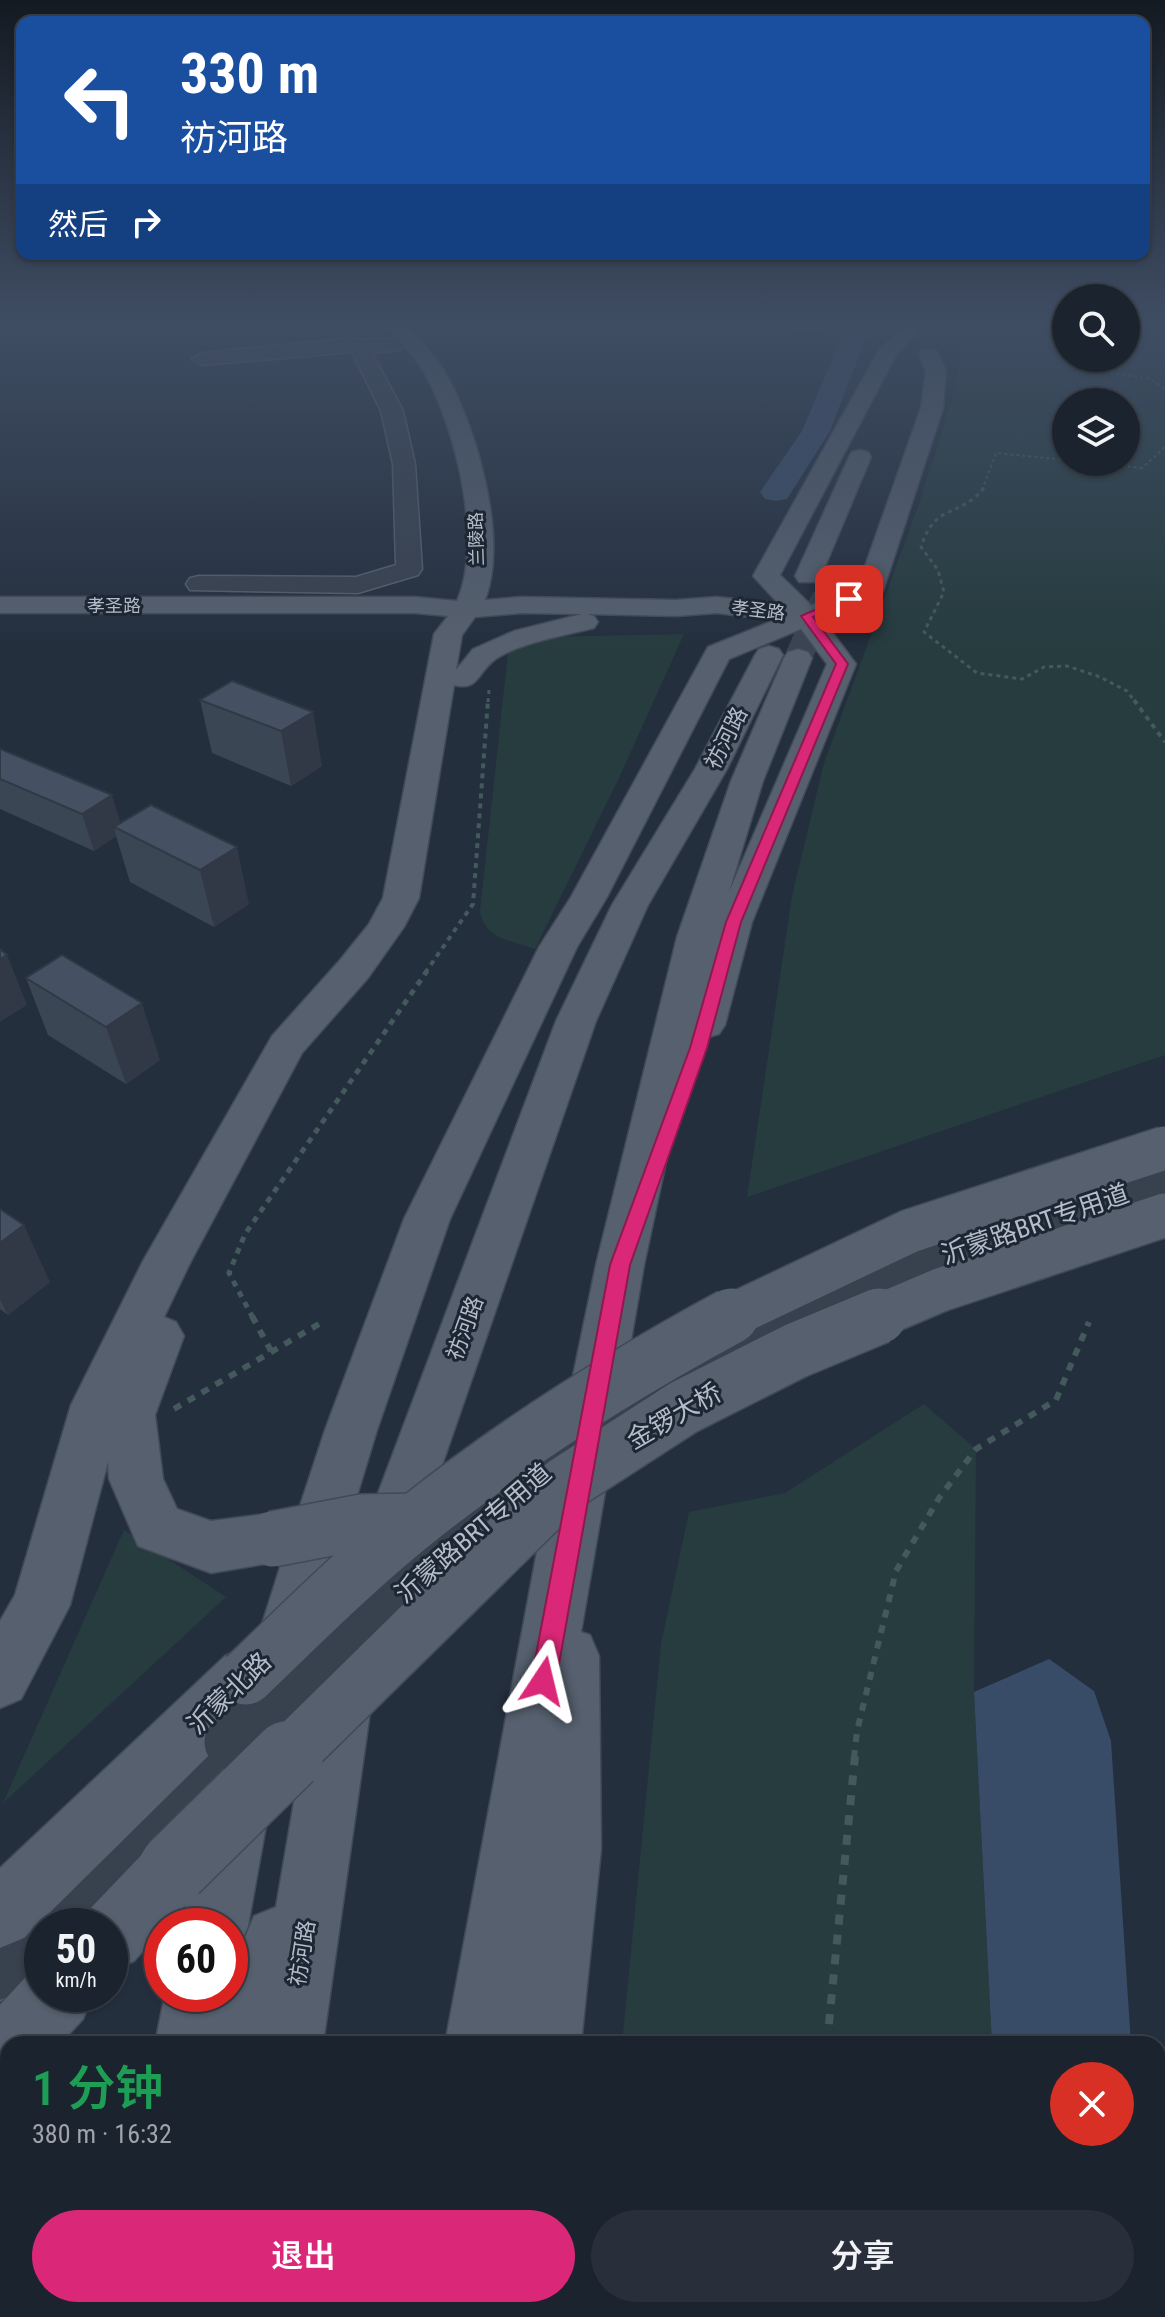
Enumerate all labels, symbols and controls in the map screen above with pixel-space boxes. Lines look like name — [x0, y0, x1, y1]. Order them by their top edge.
text: 330 m — [180, 41, 319, 107]
icon: left — [48, 48, 152, 152]
text: 祊河路 — [180, 117, 288, 159]
icon: right — [124, 200, 168, 244]
text: 然后 — [48, 207, 108, 242]
map controls — [1052, 284, 1140, 476]
button: search — [1052, 284, 1140, 372]
button: layers — [1052, 388, 1140, 476]
street label: 兰陵路 — [465, 512, 487, 566]
pin — [815, 565, 883, 633]
icon: arrive — [827, 577, 871, 621]
street label: 孝圣路 — [87, 595, 141, 616]
street label: 孝圣路 — [730, 596, 786, 624]
street label: 祊河路 — [700, 703, 752, 773]
street label: 沂蒙路BRT专用道 — [937, 1178, 1133, 1270]
street label: 祊河路 — [442, 1293, 488, 1363]
street label: 金锣大桥 — [621, 1377, 727, 1455]
street label: 沂蒙路BRT专用道 — [389, 1457, 557, 1609]
position arrow — [501, 1639, 585, 1723]
street label: 沂蒙北路 — [181, 1646, 277, 1740]
speed limit sign: 60 — [144, 1908, 248, 2012]
street label: 祊河路 — [284, 1918, 320, 1988]
text: 50 — [56, 1926, 96, 1973]
text: km/h — [55, 1968, 97, 1992]
text: 1 分钟 — [32, 2060, 163, 2117]
button: close — [1050, 2062, 1134, 2146]
text: 380 m · 16:32 — [32, 2119, 172, 2149]
button: 退出 — [32, 2210, 575, 2302]
button: 分享 — [591, 2210, 1134, 2302]

